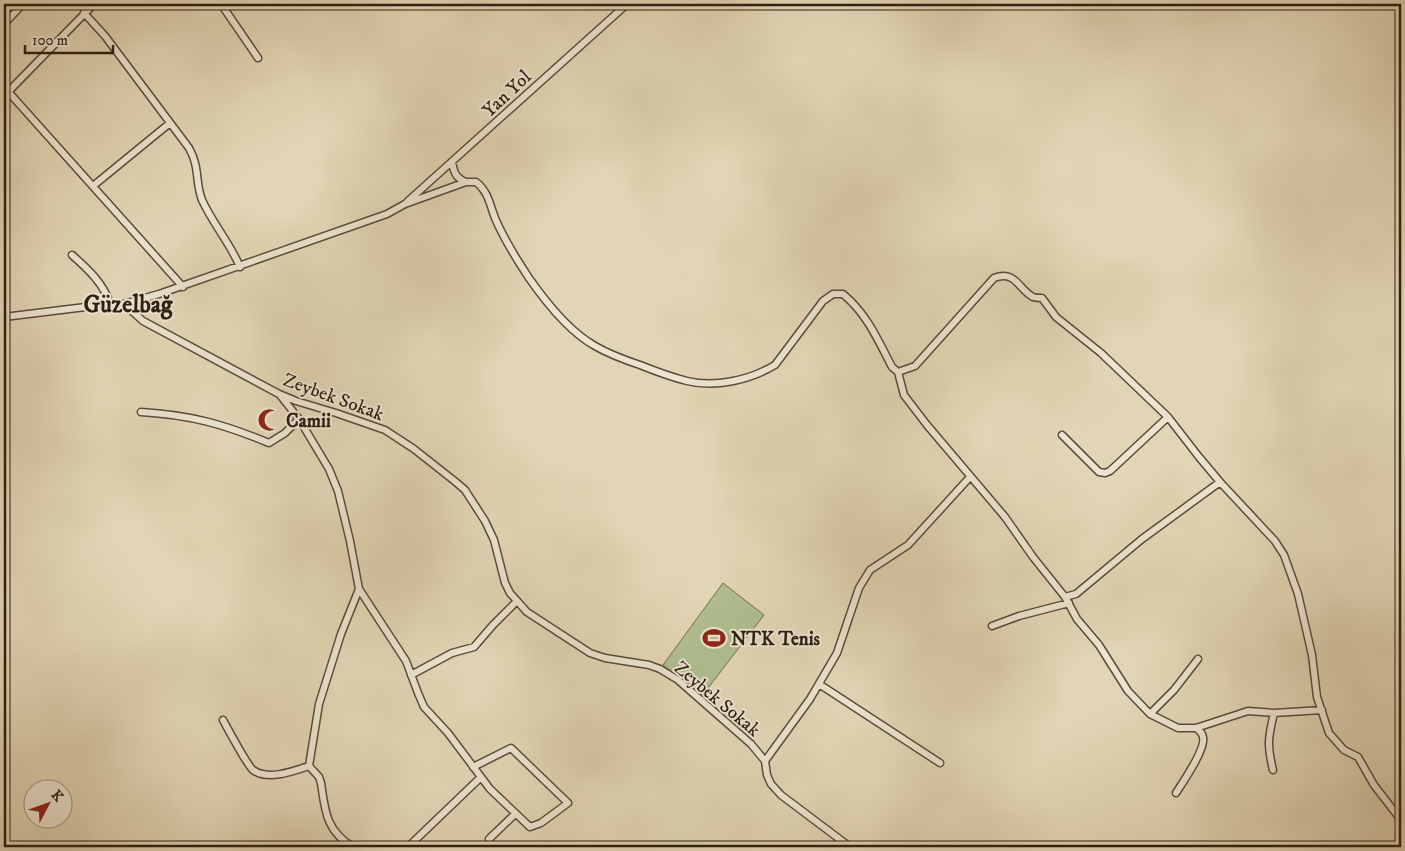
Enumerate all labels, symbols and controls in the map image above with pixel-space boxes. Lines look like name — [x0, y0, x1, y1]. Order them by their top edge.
scale bar — [25, 22, 112, 54]
text: 100 m — [32, 31, 68, 50]
street label: Yan Yol — [478, 66, 536, 122]
district label: Güzelbağ — [83, 290, 174, 320]
street label: Zeybek Sokak — [280, 369, 387, 426]
mosque icon: Camii — [256, 407, 282, 433]
place label: Camii — [286, 410, 331, 433]
sports icon: NTK Tenis — [701, 625, 727, 651]
place label: NTK Tenis — [731, 628, 821, 651]
street label: Zeybek Sokak — [669, 656, 765, 742]
north arrow — [22, 778, 72, 828]
text: K — [47, 787, 68, 807]

